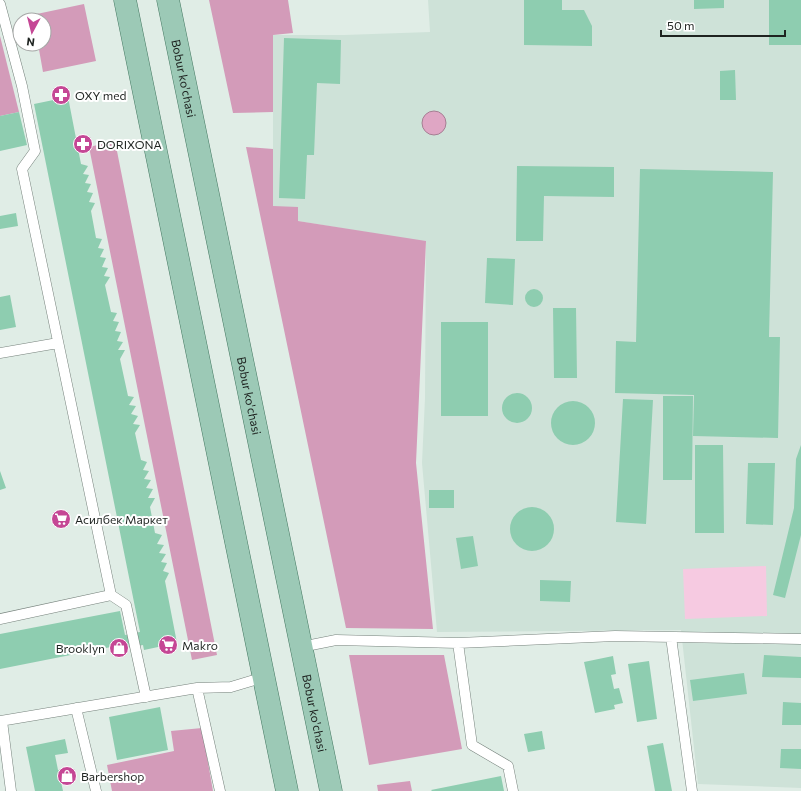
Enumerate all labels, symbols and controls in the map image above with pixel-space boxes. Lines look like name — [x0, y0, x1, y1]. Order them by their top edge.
north arrow — [12, 12, 52, 52]
scale bar — [661, 12, 785, 38]
text: 50 m — [667, 18, 695, 32]
text: N — [26, 35, 36, 49]
street label: Bobur ko'chasi — [169, 38, 199, 119]
pharmacy icon: OXY med — [50, 84, 72, 106]
place label: OXY med — [75, 88, 126, 102]
pharmacy icon: DORIXONA — [72, 133, 94, 155]
place label: DORIXONA — [97, 137, 162, 151]
street label: Bobur ko'chasi — [235, 355, 264, 436]
supermarket icon: Асилбек Маркет — [50, 508, 72, 530]
place label: Асилбек Маркет — [75, 512, 168, 526]
supermarket icon: Makro — [157, 634, 179, 656]
shop icon: Brooklyn — [108, 637, 130, 659]
place label: Makro — [182, 638, 218, 652]
place label: Brooklyn — [56, 641, 105, 655]
street label: Bobur ko'chasi — [300, 673, 330, 753]
shop icon: Barbershop — [56, 765, 78, 787]
place label: Barbershop — [81, 769, 144, 783]

